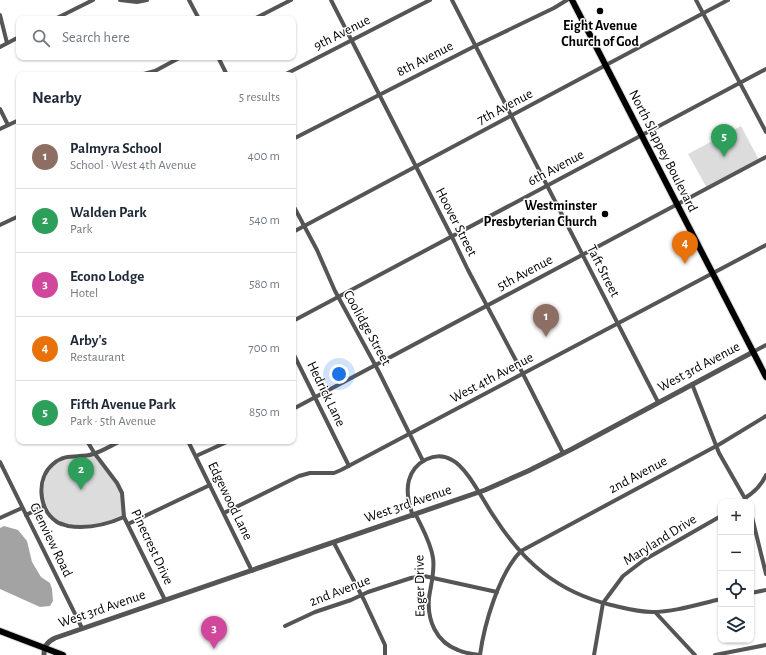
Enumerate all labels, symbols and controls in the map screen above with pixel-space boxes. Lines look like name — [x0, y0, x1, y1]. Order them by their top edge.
marker: Eight Avenue Church of God — [595, 6, 605, 16]
street label: 9th Avenue — [311, 13, 373, 53]
search box — [16, 16, 296, 60]
place label: Eight Avenue Church of God — [561, 19, 639, 49]
icon: search — [30, 27, 52, 49]
text: Search here — [62, 30, 130, 45]
street label: 8th Avenue — [394, 39, 456, 79]
street label: 7th Avenue — [475, 87, 535, 127]
street label: North Slappey Boulevard — [626, 88, 700, 214]
text: Nearby — [32, 89, 82, 106]
text: 5 results — [239, 91, 280, 104]
pin: 5 — [711, 124, 737, 157]
text: Palmyra School — [70, 141, 162, 156]
street label: 6th Avenue — [526, 147, 586, 189]
text: 1 — [43, 150, 47, 163]
text: 400 m — [247, 150, 280, 163]
text: School · West 4th Avenue — [70, 159, 196, 172]
street label: Hoover Street — [433, 185, 479, 259]
place label: Westminster Presbyterian Church — [484, 199, 597, 229]
text: Walden Park — [70, 205, 147, 220]
marker: Westminster Presbyterian Church — [600, 209, 610, 219]
text: 2 — [42, 214, 48, 227]
text: 540 m — [249, 214, 280, 227]
text: Park — [70, 223, 92, 236]
pin: 4 — [672, 231, 698, 264]
street label: Taft Street — [584, 243, 622, 300]
street label: 5th Avenue — [495, 253, 555, 293]
text: Econo Lodge — [70, 269, 144, 284]
text: 3 — [42, 278, 48, 291]
text: 580 m — [249, 278, 280, 291]
text: Hotel — [70, 287, 98, 300]
street label: Coolidge Street — [341, 288, 394, 368]
pin: 1 — [533, 304, 559, 337]
text: Arby's — [70, 333, 107, 348]
street label: West 3rd Avenue — [656, 339, 742, 395]
text: 4 — [42, 342, 48, 355]
text: 700 m — [248, 342, 280, 355]
street label: West 4th Avenue — [448, 350, 536, 406]
text: Restaurant — [70, 351, 125, 364]
street label: Hedrick Lane — [304, 359, 348, 429]
your location — [329, 364, 349, 384]
text: Fifth Avenue Park — [70, 397, 176, 412]
text: 5 — [42, 406, 48, 419]
text: 850 m — [249, 406, 280, 419]
text: Park · 5th Avenue — [70, 415, 156, 428]
street label: 2nd Avenue — [606, 454, 670, 496]
pin: 2 — [68, 457, 94, 490]
street label: Edgewood Lane — [205, 460, 255, 542]
street label: West 3rd Avenue — [363, 483, 453, 525]
map controls — [718, 499, 754, 643]
button: + — [718, 499, 754, 535]
street label: Glenview Road — [27, 501, 75, 579]
street label: Pinecrest Drive — [128, 507, 176, 587]
street label: Maryland Drive — [621, 512, 699, 568]
button: − — [718, 535, 754, 571]
street label: Eager Drive — [412, 555, 428, 617]
button: locate — [718, 571, 754, 607]
street label: 2nd Avenue — [308, 573, 372, 609]
street label: West 3rd Avenue — [57, 588, 147, 630]
button: layers — [718, 607, 754, 643]
pin: 3 — [201, 616, 227, 649]

